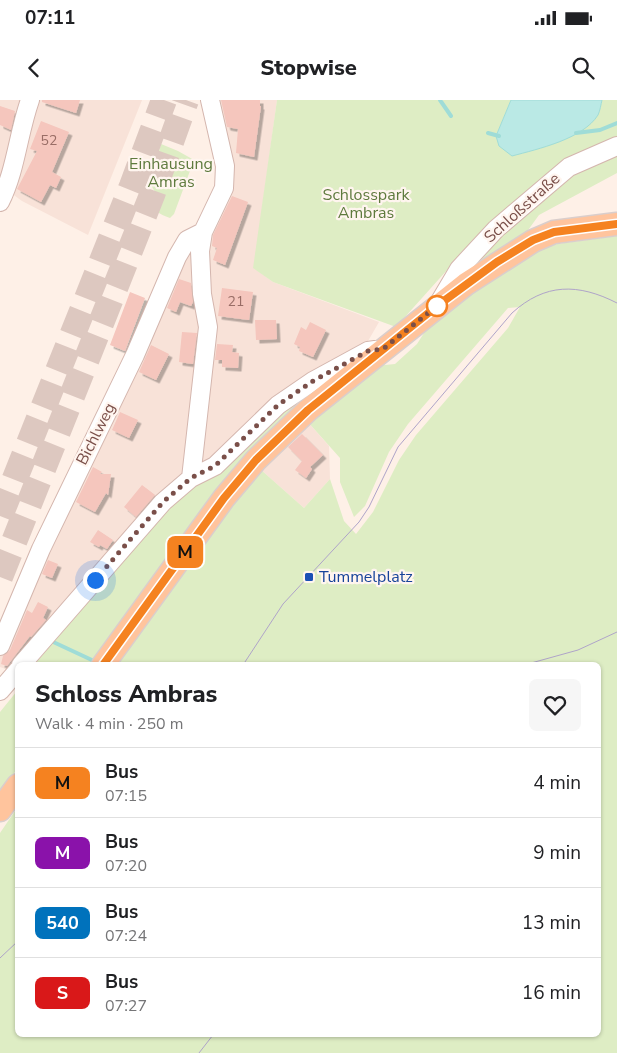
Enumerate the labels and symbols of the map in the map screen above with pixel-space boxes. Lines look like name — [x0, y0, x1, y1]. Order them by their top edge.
house number: 52 — [41, 131, 57, 150]
park label: Einhausung Amras — [129, 153, 213, 193]
street label: Schloßstraße — [479, 168, 565, 248]
park label: Schlosspark Ambras — [323, 184, 410, 224]
house number: 21 — [228, 292, 244, 311]
unlabelled marker — [426, 295, 448, 317]
street label: Bichlweg — [71, 399, 121, 469]
line badge: M — [169, 536, 201, 568]
place label: Tummelplatz — [319, 566, 413, 588]
your location — [83, 568, 108, 593]
marker: Tummelplatz — [303, 571, 315, 583]

